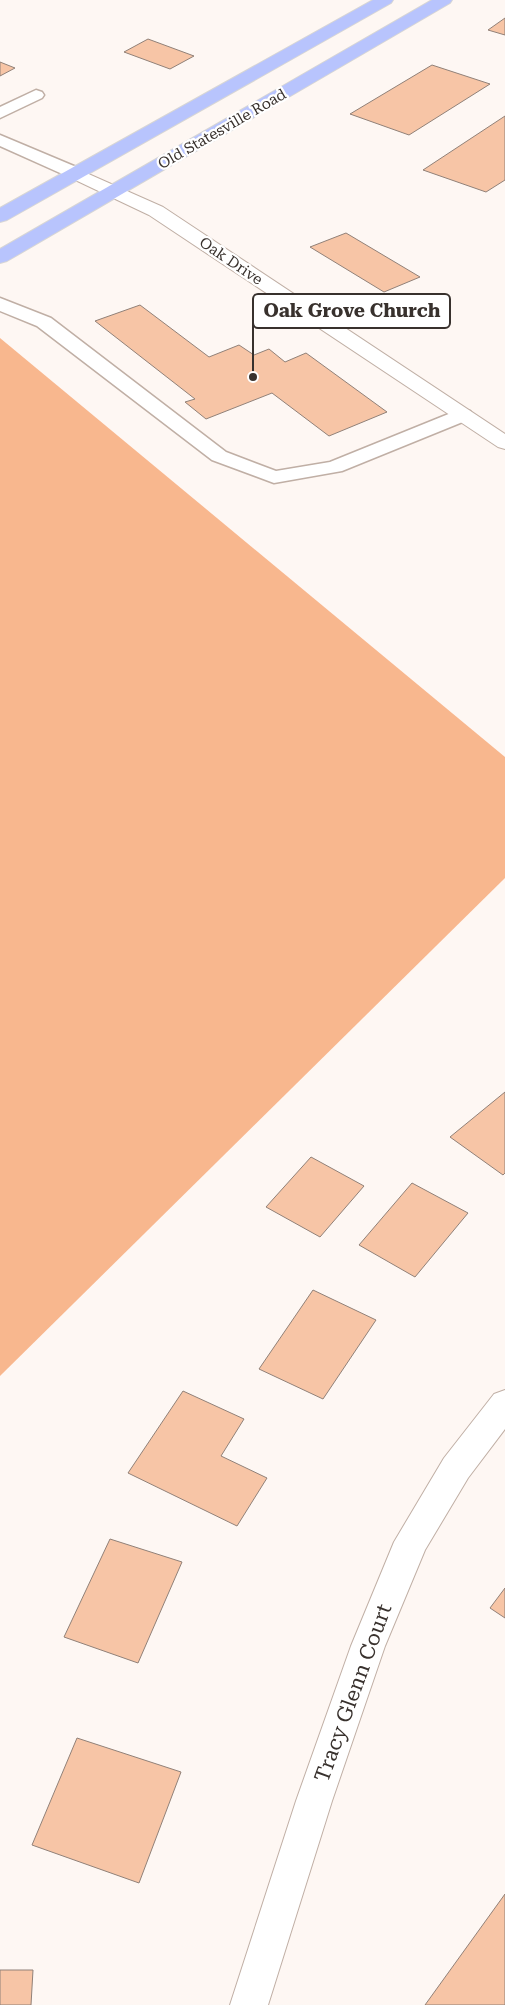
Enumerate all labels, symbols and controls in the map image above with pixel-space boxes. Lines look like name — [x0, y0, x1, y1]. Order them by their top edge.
street label: Old Statesville Road — [155, 85, 290, 173]
street label: Oak Drive — [196, 233, 266, 289]
callout: Oak Grove Church — [253, 294, 450, 328]
text: Oak Grove Church — [263, 299, 441, 322]
street label: Tracy Glenn Court — [310, 1601, 396, 1785]

